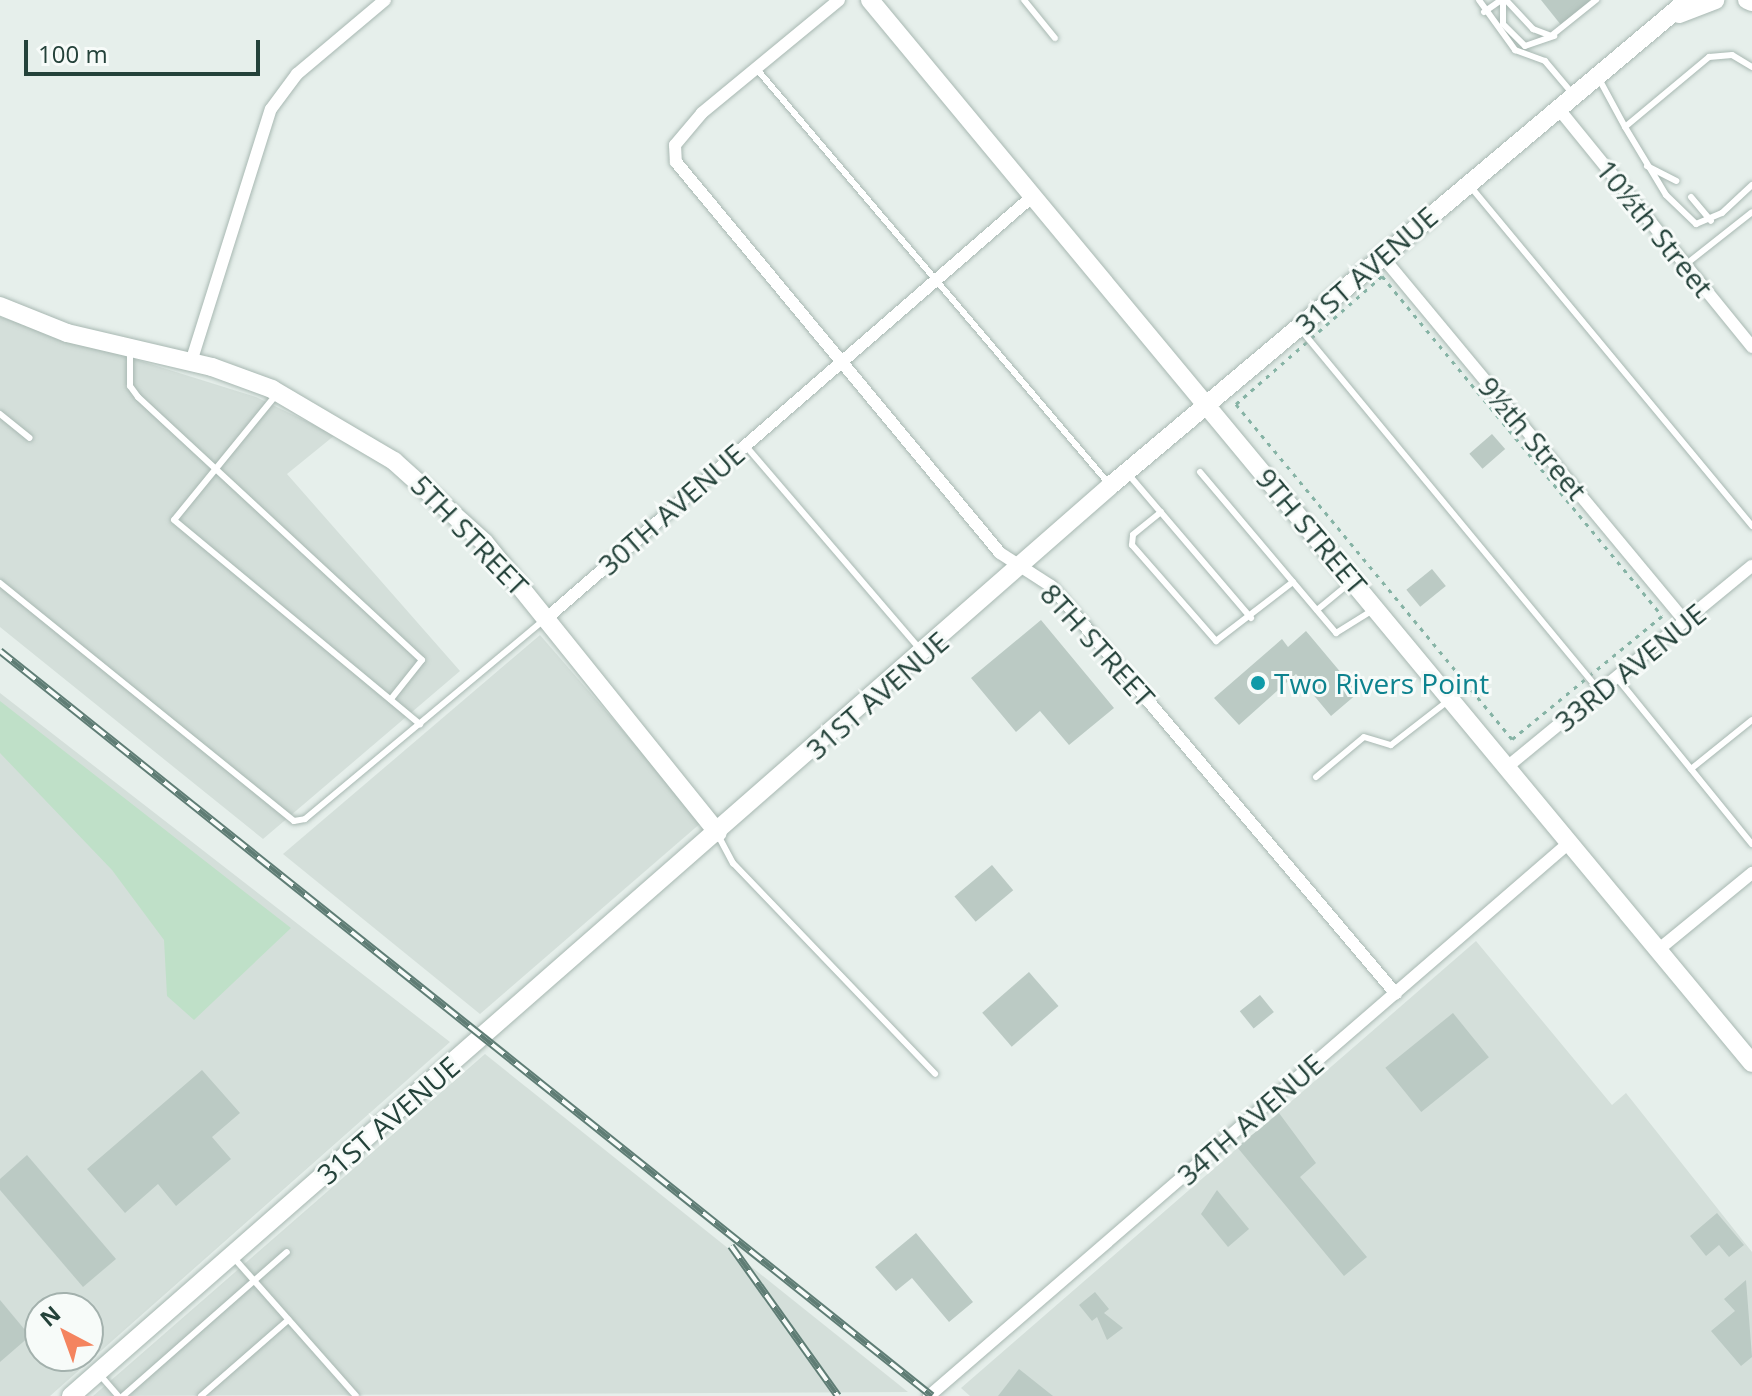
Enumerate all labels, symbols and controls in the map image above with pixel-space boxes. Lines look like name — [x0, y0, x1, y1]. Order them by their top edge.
scale bar — [28, 24, 264, 74]
text: 100 m — [38, 37, 108, 70]
street label: 10½th Street — [1590, 153, 1720, 303]
street label: 31ST AVENUE — [1288, 199, 1444, 341]
street label: 9½th Street — [1472, 370, 1594, 506]
street label: 30TH AVENUE — [591, 436, 751, 582]
street label: 9TH STREET — [1250, 461, 1374, 601]
street label: 5TH STREET — [404, 468, 536, 602]
street label: 8TH STREET — [1034, 577, 1162, 713]
street label: 33RD AVENUE — [1548, 596, 1712, 738]
street label: 31ST AVENUE — [799, 624, 955, 766]
place label: Two Rivers Point — [1274, 666, 1489, 700]
marker: Two Rivers Point — [1249, 674, 1267, 692]
street label: 34TH AVENUE — [1170, 1046, 1330, 1192]
street label: 31ST AVENUE — [310, 1049, 466, 1191]
north arrow — [24, 1292, 104, 1372]
text: N — [33, 1298, 66, 1333]

